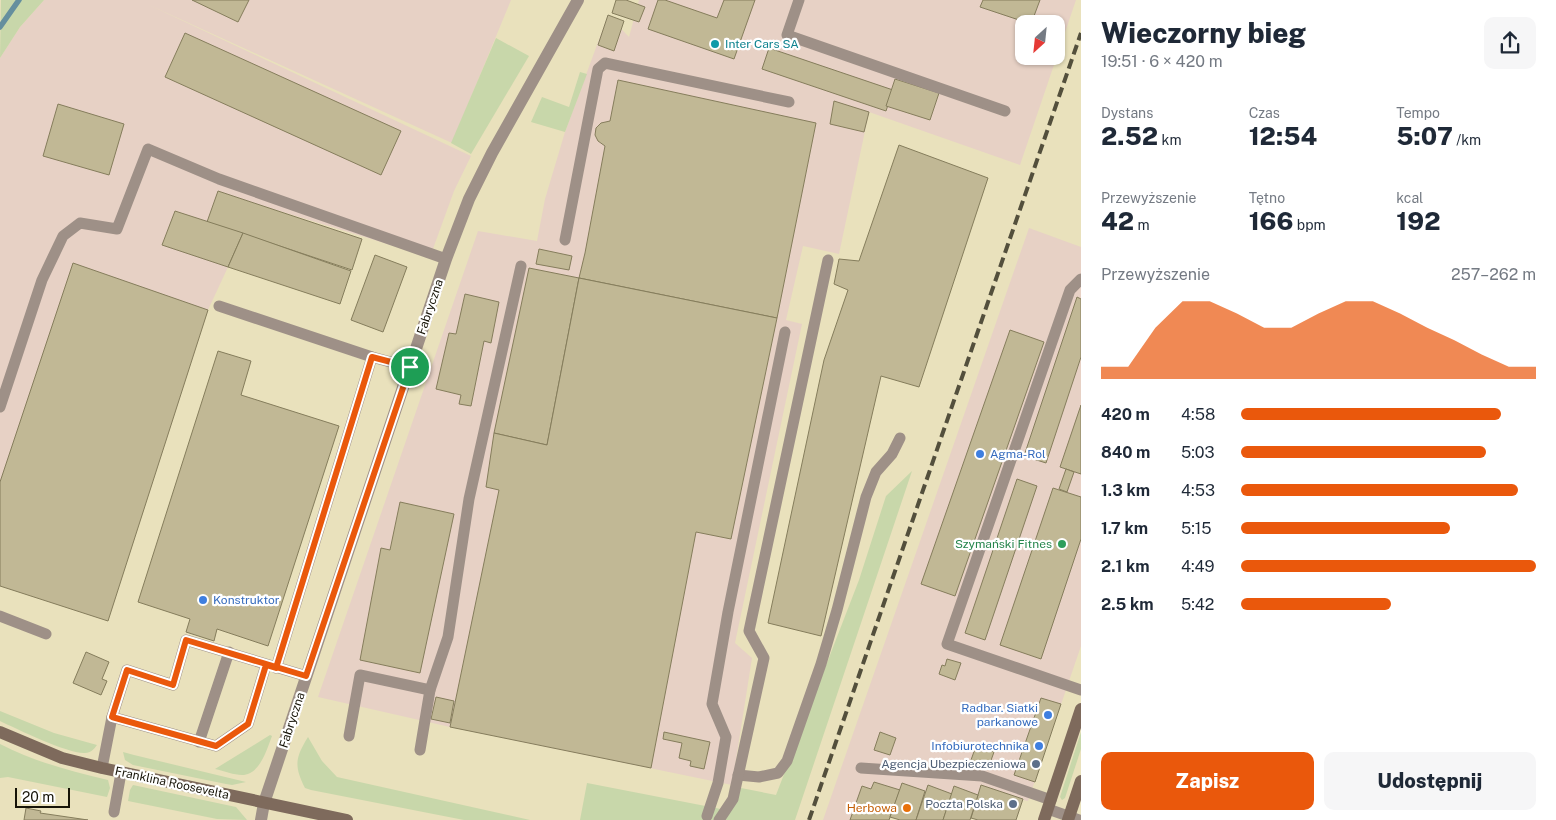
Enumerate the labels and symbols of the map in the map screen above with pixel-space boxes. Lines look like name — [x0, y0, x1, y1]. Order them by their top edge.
north arrow — [1015, 15, 1065, 65]
place label: Inter Cars SA — [725, 37, 799, 51]
marker: Inter Cars SA — [709, 38, 721, 50]
street label: Fabryczna — [414, 277, 446, 337]
pin — [389, 346, 431, 388]
place label: Agma-Rol — [990, 447, 1046, 461]
marker: Agma-Rol — [974, 448, 986, 460]
place label: Szymański Fitnes — [955, 537, 1052, 551]
marker: Szymański Fitnes — [1056, 538, 1068, 550]
place label: Konstruktor — [213, 593, 280, 607]
marker: Konstruktor — [197, 594, 209, 606]
street label: Fabryczna — [276, 690, 308, 750]
place label: Radbar. Siatki parkanowe — [961, 701, 1038, 729]
marker: Radbar. Siatki parkanowe — [1042, 709, 1054, 721]
place label: Infobiurotechnika — [931, 739, 1029, 753]
marker: Infobiurotechnika — [1033, 740, 1045, 752]
place label: Agencja Ubezpieczeniowa — [881, 757, 1026, 771]
marker: Agencja Ubezpieczeniowa — [1030, 758, 1042, 770]
street label: Franklina Roosevelta — [114, 764, 230, 802]
scale bar — [15, 785, 70, 808]
place label: Poczta Polska — [925, 797, 1003, 811]
marker: Poczta Polska — [1007, 798, 1019, 810]
place label: Herbowa — [847, 801, 897, 815]
marker: Herbowa — [901, 802, 913, 814]

